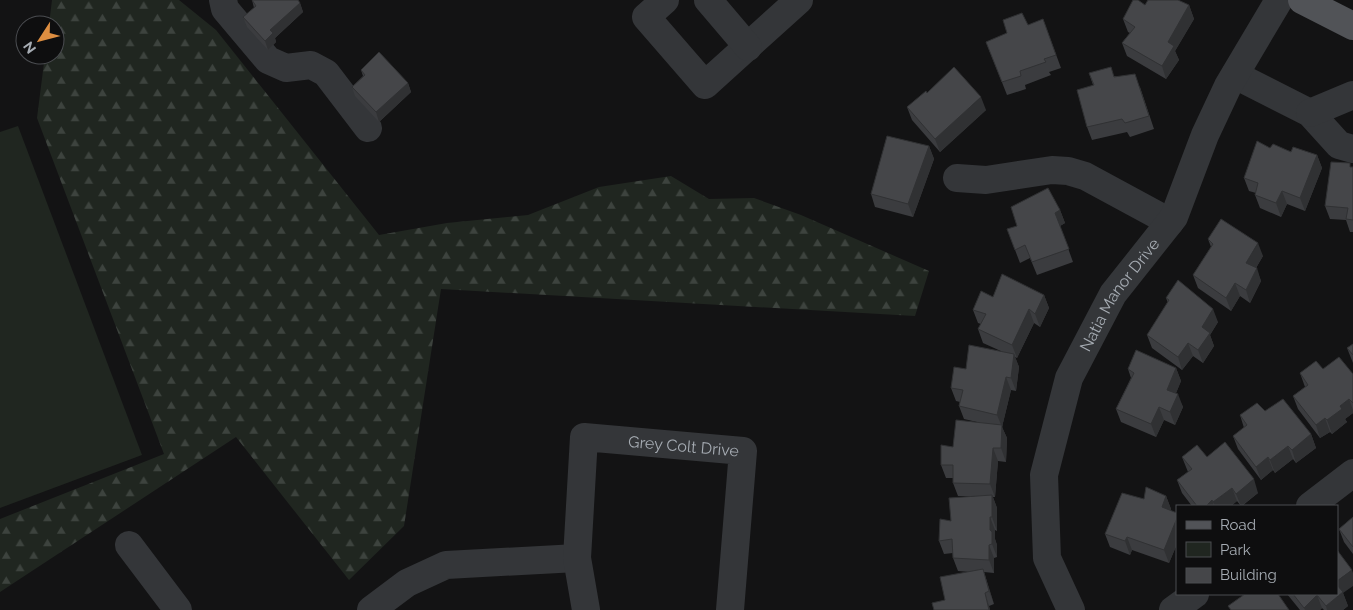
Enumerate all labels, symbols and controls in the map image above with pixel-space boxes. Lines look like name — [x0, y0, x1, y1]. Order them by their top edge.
north arrow — [15, 15, 65, 65]
text: N — [20, 39, 39, 57]
street label: Natia Manor Drive — [1076, 235, 1163, 355]
street label: Grey Colt Drive — [628, 432, 740, 461]
legend — [1176, 505, 1338, 595]
text: Road — [1220, 516, 1256, 534]
text: Park — [1220, 541, 1251, 559]
text: Building — [1220, 566, 1277, 584]

